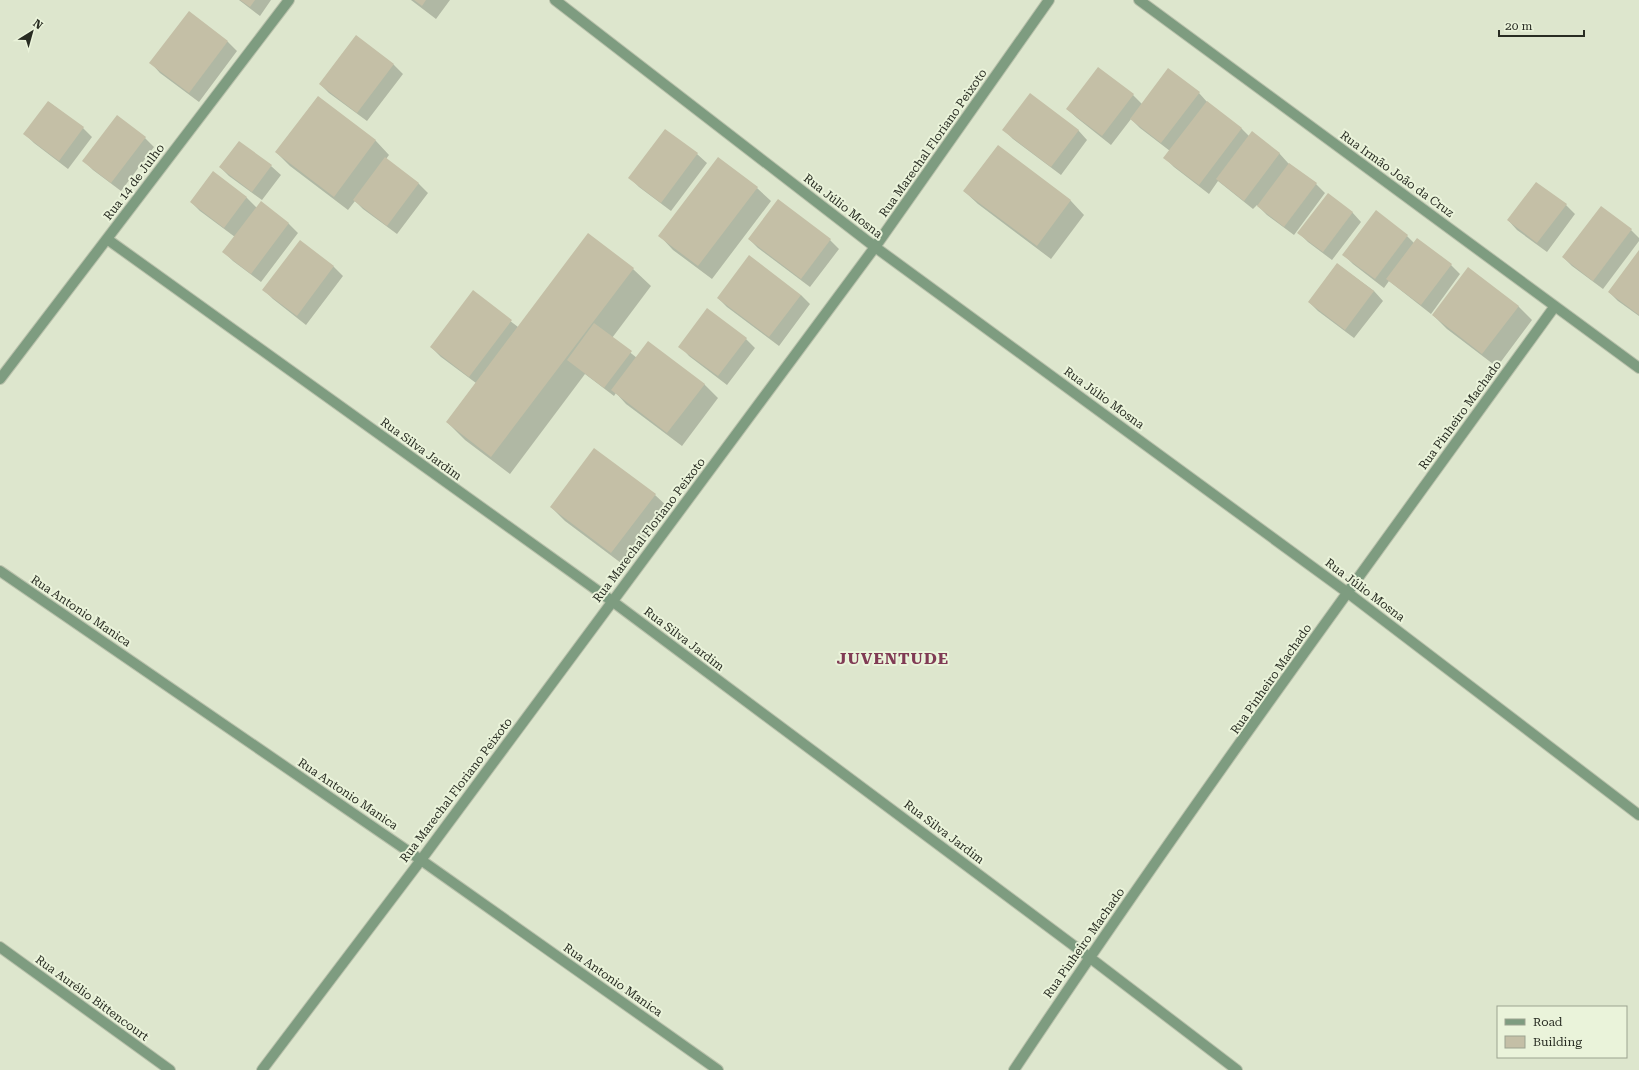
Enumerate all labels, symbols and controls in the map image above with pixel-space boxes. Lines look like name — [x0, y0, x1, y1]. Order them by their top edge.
north arrow — [12, 12, 52, 52]
scale bar — [1499, 12, 1584, 38]
text: N — [30, 17, 45, 32]
text: 20 m — [1505, 19, 1532, 33]
street label: Rua Marechal Floriano Peixoto — [876, 66, 990, 220]
street label: Rua Irmão João da Cruz — [1338, 128, 1457, 220]
street label: Rua 14 de Julho — [101, 141, 167, 223]
street label: Rua Júlio Mosna — [801, 171, 885, 241]
street label: Rua Pinheiro Machado — [1416, 358, 1504, 472]
street label: Rua Júlio Mosna — [1061, 364, 1147, 432]
street label: Rua Silva Jardim — [378, 415, 464, 483]
street label: Rua Marechal Floriano Peixoto — [590, 455, 708, 605]
street label: Rua Júlio Mosna — [1323, 556, 1408, 625]
street label: Rua Antonio Manica — [28, 572, 134, 650]
street label: Rua Silva Jardim — [641, 604, 727, 674]
street label: Rua Pinheiro Machado — [1228, 621, 1314, 737]
district label: JUVENTUDE — [837, 649, 949, 668]
street label: Rua Marechal Floriano Peixoto — [397, 715, 515, 865]
street label: Rua Antonio Manica — [295, 755, 401, 833]
street label: Rua Silva Jardim — [901, 797, 987, 867]
street label: Rua Pinheiro Machado — [1041, 885, 1127, 1001]
street label: Rua Antonio Manica — [561, 941, 666, 1020]
street label: Rua Aurélio Bittencourt — [33, 952, 152, 1044]
legend — [1497, 1006, 1627, 1058]
text: Road — [1533, 1015, 1563, 1029]
text: Building — [1533, 1035, 1582, 1049]

